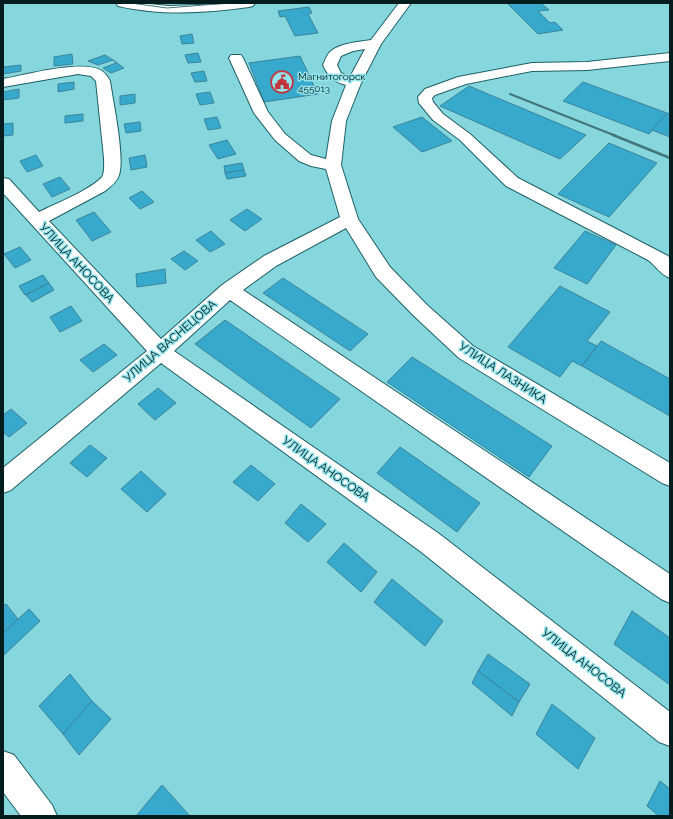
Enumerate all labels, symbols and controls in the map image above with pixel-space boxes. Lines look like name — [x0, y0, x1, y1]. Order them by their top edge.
public building icon: Магнитогорск 455013 — [269, 69, 295, 95]
place label: Магнитогорск 455013 — [298, 71, 366, 94]
street label: УЛИЦА АНОСОВА — [37, 220, 117, 306]
street label: УЛИЦА ВАСНЕЦОВА — [121, 297, 219, 385]
street label: УЛИЦА ЛАЗНИКА — [456, 339, 550, 407]
street label: УЛИЦА АНОСОВА — [280, 434, 372, 504]
street label: УЛИЦА АНОСОВА — [539, 626, 629, 700]

